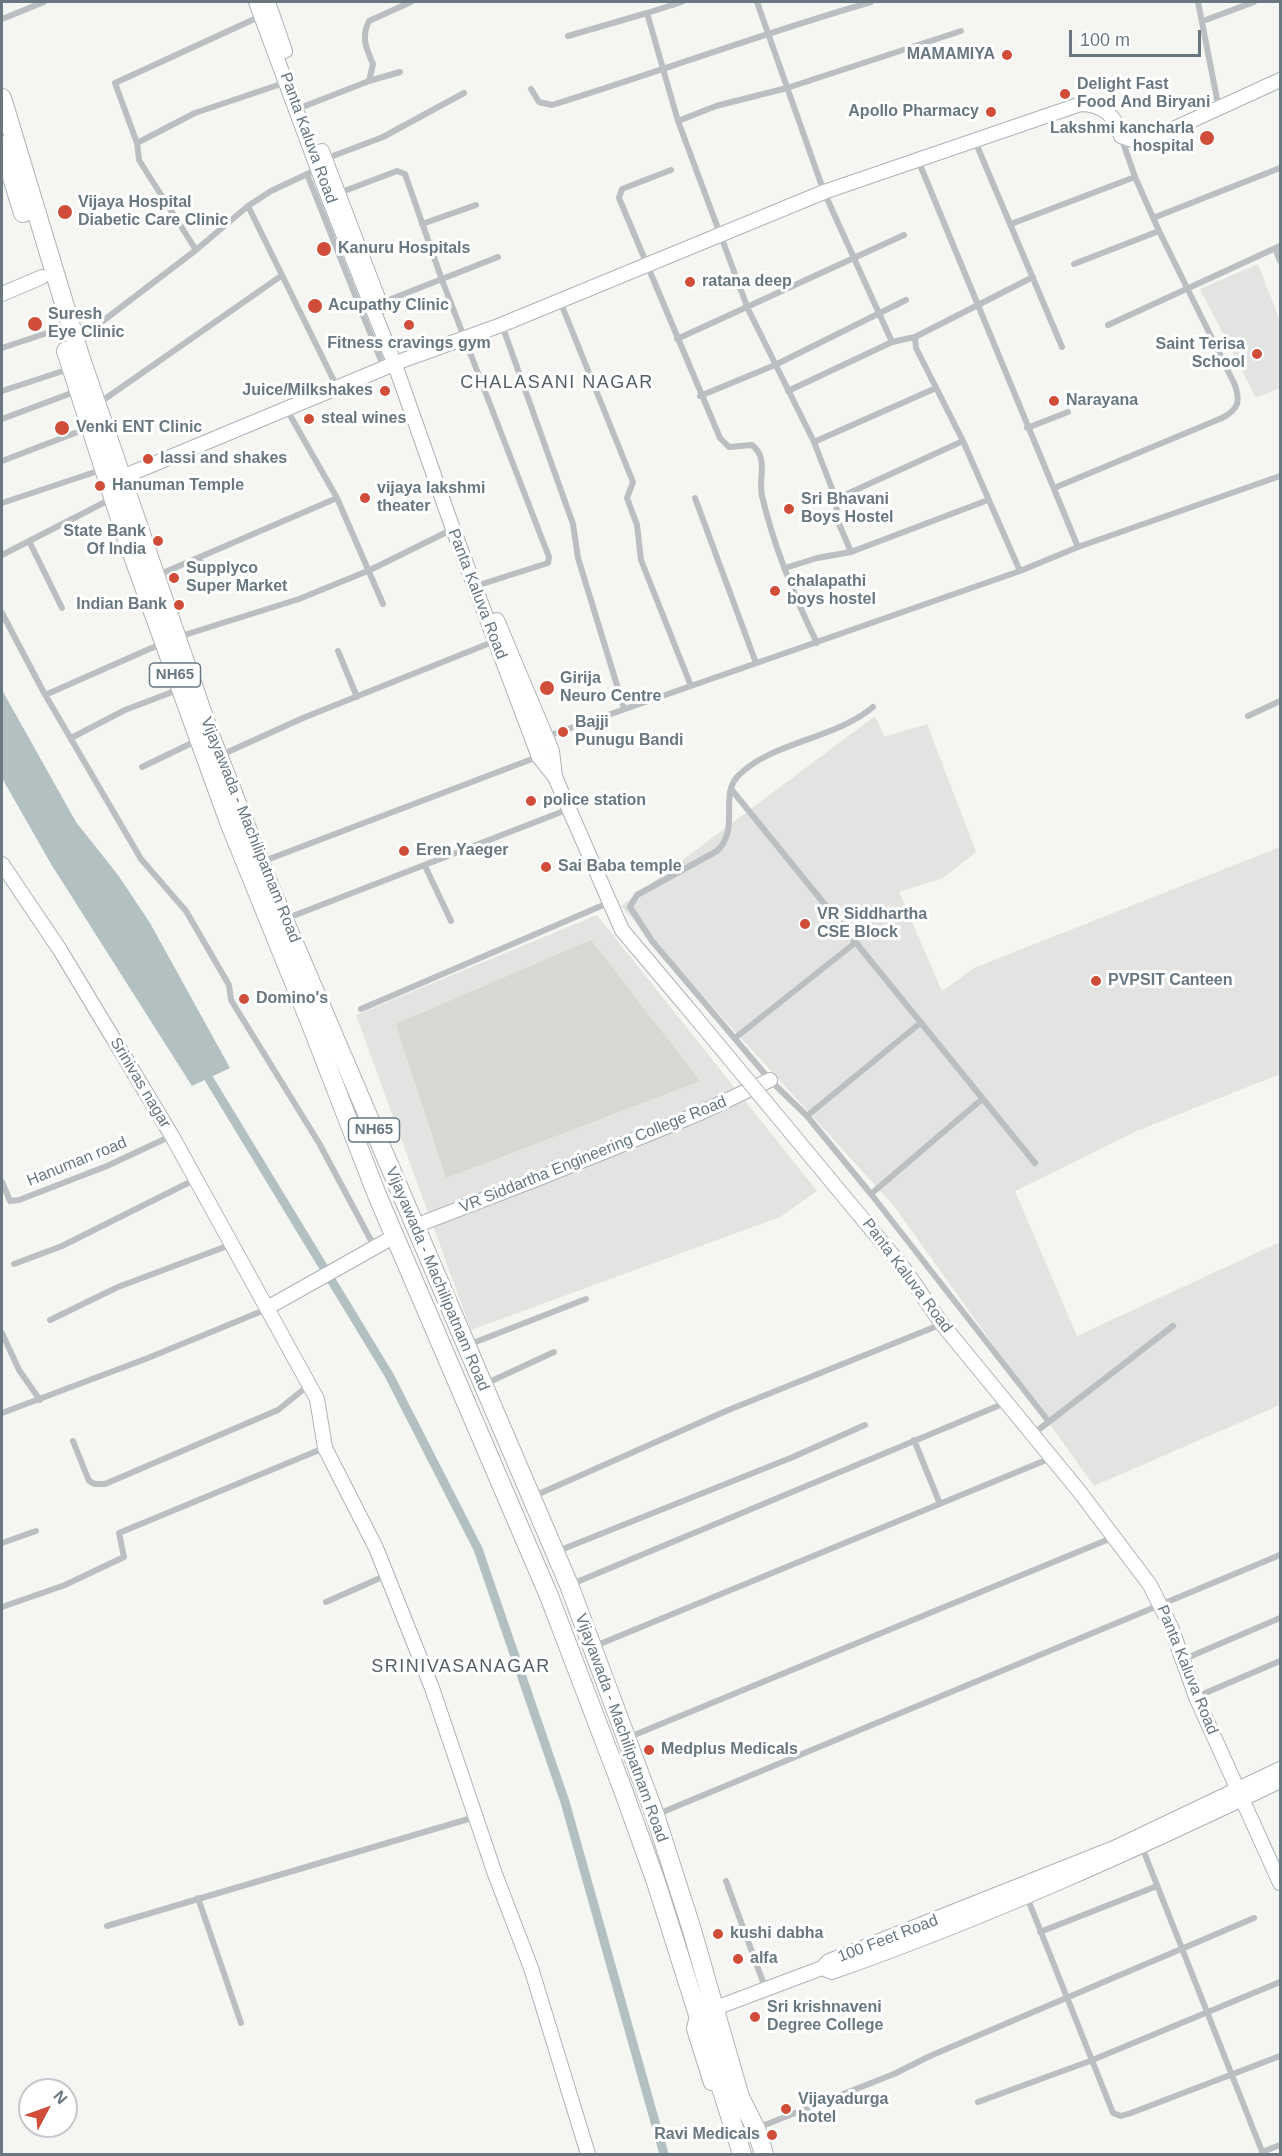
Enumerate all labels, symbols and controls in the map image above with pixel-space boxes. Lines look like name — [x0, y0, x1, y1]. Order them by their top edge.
scale bar — [1072, 18, 1204, 56]
text: 100 m — [1080, 30, 1130, 50]
place label: MAMAMIYA — [907, 45, 995, 65]
marker: MAMAMIYA — [1000, 48, 1014, 62]
street label: Panta Kaluva Road — [275, 70, 341, 206]
place label: Delight Fast Food And Biryani — [1077, 75, 1210, 113]
marker: Delight Fast Food And Biryani — [1058, 87, 1072, 101]
place label: Apollo Pharmacy — [848, 102, 979, 122]
marker: Apollo Pharmacy — [984, 105, 998, 119]
place label: Lakshmi kancharla hospital — [1050, 119, 1194, 157]
marker: Lakshmi kancharla hospital — [1198, 129, 1216, 147]
place label: Vijaya Hospital Diabetic Care Clinic — [78, 193, 228, 231]
marker: Vijaya Hospital Diabetic Care Clinic — [56, 203, 74, 221]
place label: Kanuru Hospitals — [338, 239, 470, 259]
marker: Kanuru Hospitals — [315, 240, 333, 258]
place label: ratana deep — [702, 272, 792, 292]
marker: ratana deep — [683, 275, 697, 289]
place label: Acupathy Clinic — [328, 296, 449, 316]
marker: Acupathy Clinic — [306, 297, 324, 315]
place label: Suresh Eye Clinic — [48, 305, 124, 343]
marker: Suresh Eye Clinic — [26, 315, 44, 333]
marker: Fitness cravings gym — [402, 318, 416, 332]
place label: Fitness cravings gym — [327, 334, 491, 354]
place label: Saint Terisa School — [1155, 335, 1245, 373]
marker: Saint Terisa School — [1250, 347, 1264, 361]
district label: CHALASANI NAGAR — [460, 372, 654, 394]
place label: Juice/Milkshakes — [242, 381, 373, 401]
marker: Juice/Milkshakes — [378, 384, 392, 398]
place label: Narayana — [1066, 391, 1138, 411]
marker: Narayana — [1047, 394, 1061, 408]
place label: steal wines — [321, 409, 406, 429]
marker: steal wines — [302, 412, 316, 426]
place label: Venki ENT Clinic — [76, 418, 202, 438]
marker: Venki ENT Clinic — [53, 419, 71, 437]
place label: lassi and shakes — [160, 449, 287, 469]
marker: lassi and shakes — [141, 452, 155, 466]
place label: Hanuman Temple — [112, 476, 244, 496]
marker: Hanuman Temple — [93, 479, 107, 493]
place label: vijaya lakshmi theater — [377, 479, 486, 517]
place label: Sri Bhavani Boys Hostel — [801, 490, 893, 528]
marker: vijaya lakshmi theater — [358, 491, 372, 505]
marker: Sri Bhavani Boys Hostel — [782, 502, 796, 516]
place label: State Bank Of India — [63, 522, 146, 560]
street label: Panta Kaluva Road — [443, 526, 511, 662]
marker: State Bank Of India — [151, 534, 165, 548]
place label: Supplyco Super Market — [186, 559, 287, 597]
marker: Supplyco Super Market — [167, 571, 181, 585]
place label: chalapathi boys hostel — [787, 572, 876, 610]
marker: chalapathi boys hostel — [768, 584, 782, 598]
place label: Indian Bank — [76, 595, 167, 615]
marker: Indian Bank — [172, 598, 186, 612]
road number: NH65 — [150, 663, 201, 687]
place label: Girija Neuro Centre — [560, 669, 661, 707]
marker: Girija Neuro Centre — [538, 679, 556, 697]
place label: Bajji Punugu Bandi — [575, 713, 683, 751]
street label: Vijayawada - Machilipatnam Road — [196, 714, 304, 946]
marker: Bajji Punugu Bandi — [556, 725, 570, 739]
place label: police station — [543, 791, 646, 811]
marker: police station — [524, 794, 538, 808]
place label: Eren Yaeger — [416, 841, 508, 861]
marker: Eren Yaeger — [397, 844, 411, 858]
place label: Sai Baba temple — [558, 857, 682, 877]
marker: Sai Baba temple — [539, 860, 553, 874]
place label: VR Siddhartha CSE Block — [817, 905, 927, 943]
marker: VR Siddhartha CSE Block — [798, 917, 812, 931]
place label: PVPSIT Canteen — [1108, 971, 1232, 991]
marker: PVPSIT Canteen — [1089, 974, 1103, 988]
place label: Domino's — [256, 989, 328, 1009]
marker: Domino's — [237, 992, 251, 1006]
street label: Srinivas nagar — [105, 1034, 175, 1132]
street label: VR Siddartha Engineering College Road — [457, 1092, 729, 1218]
road number: NH65 — [348, 1118, 400, 1142]
street label: Hanuman road — [24, 1133, 130, 1191]
street label: Vijayawada - Machilipatnam Road — [381, 1164, 493, 1394]
street label: Panta Kaluva Road — [858, 1215, 956, 1337]
street label: Panta Kaluva Road — [1152, 1602, 1222, 1738]
street label: Vijayawada - Machilipatnam Road — [571, 1611, 671, 1845]
district label: SRINIVASANAGAR — [371, 1656, 551, 1678]
place label: Medplus Medicals — [661, 1740, 798, 1760]
marker: Medplus Medicals — [642, 1743, 656, 1757]
street label: 100 Feet Road — [835, 1911, 941, 1967]
place label: kushi dabha — [730, 1924, 823, 1944]
marker: kushi dabha — [711, 1927, 725, 1941]
place label: alfa — [750, 1949, 778, 1969]
marker: alfa — [731, 1952, 745, 1966]
place label: Sri krishnaveni Degree College — [767, 1998, 883, 2036]
marker: Sri krishnaveni Degree College — [748, 2010, 762, 2024]
north arrow — [18, 2078, 78, 2138]
text: N — [50, 2087, 71, 2107]
place label: Vijayadurga hotel — [798, 2090, 888, 2128]
marker: Vijayadurga hotel — [779, 2102, 793, 2116]
place label: Ravi Medicals — [654, 2125, 760, 2145]
marker: Ravi Medicals — [765, 2128, 779, 2142]

